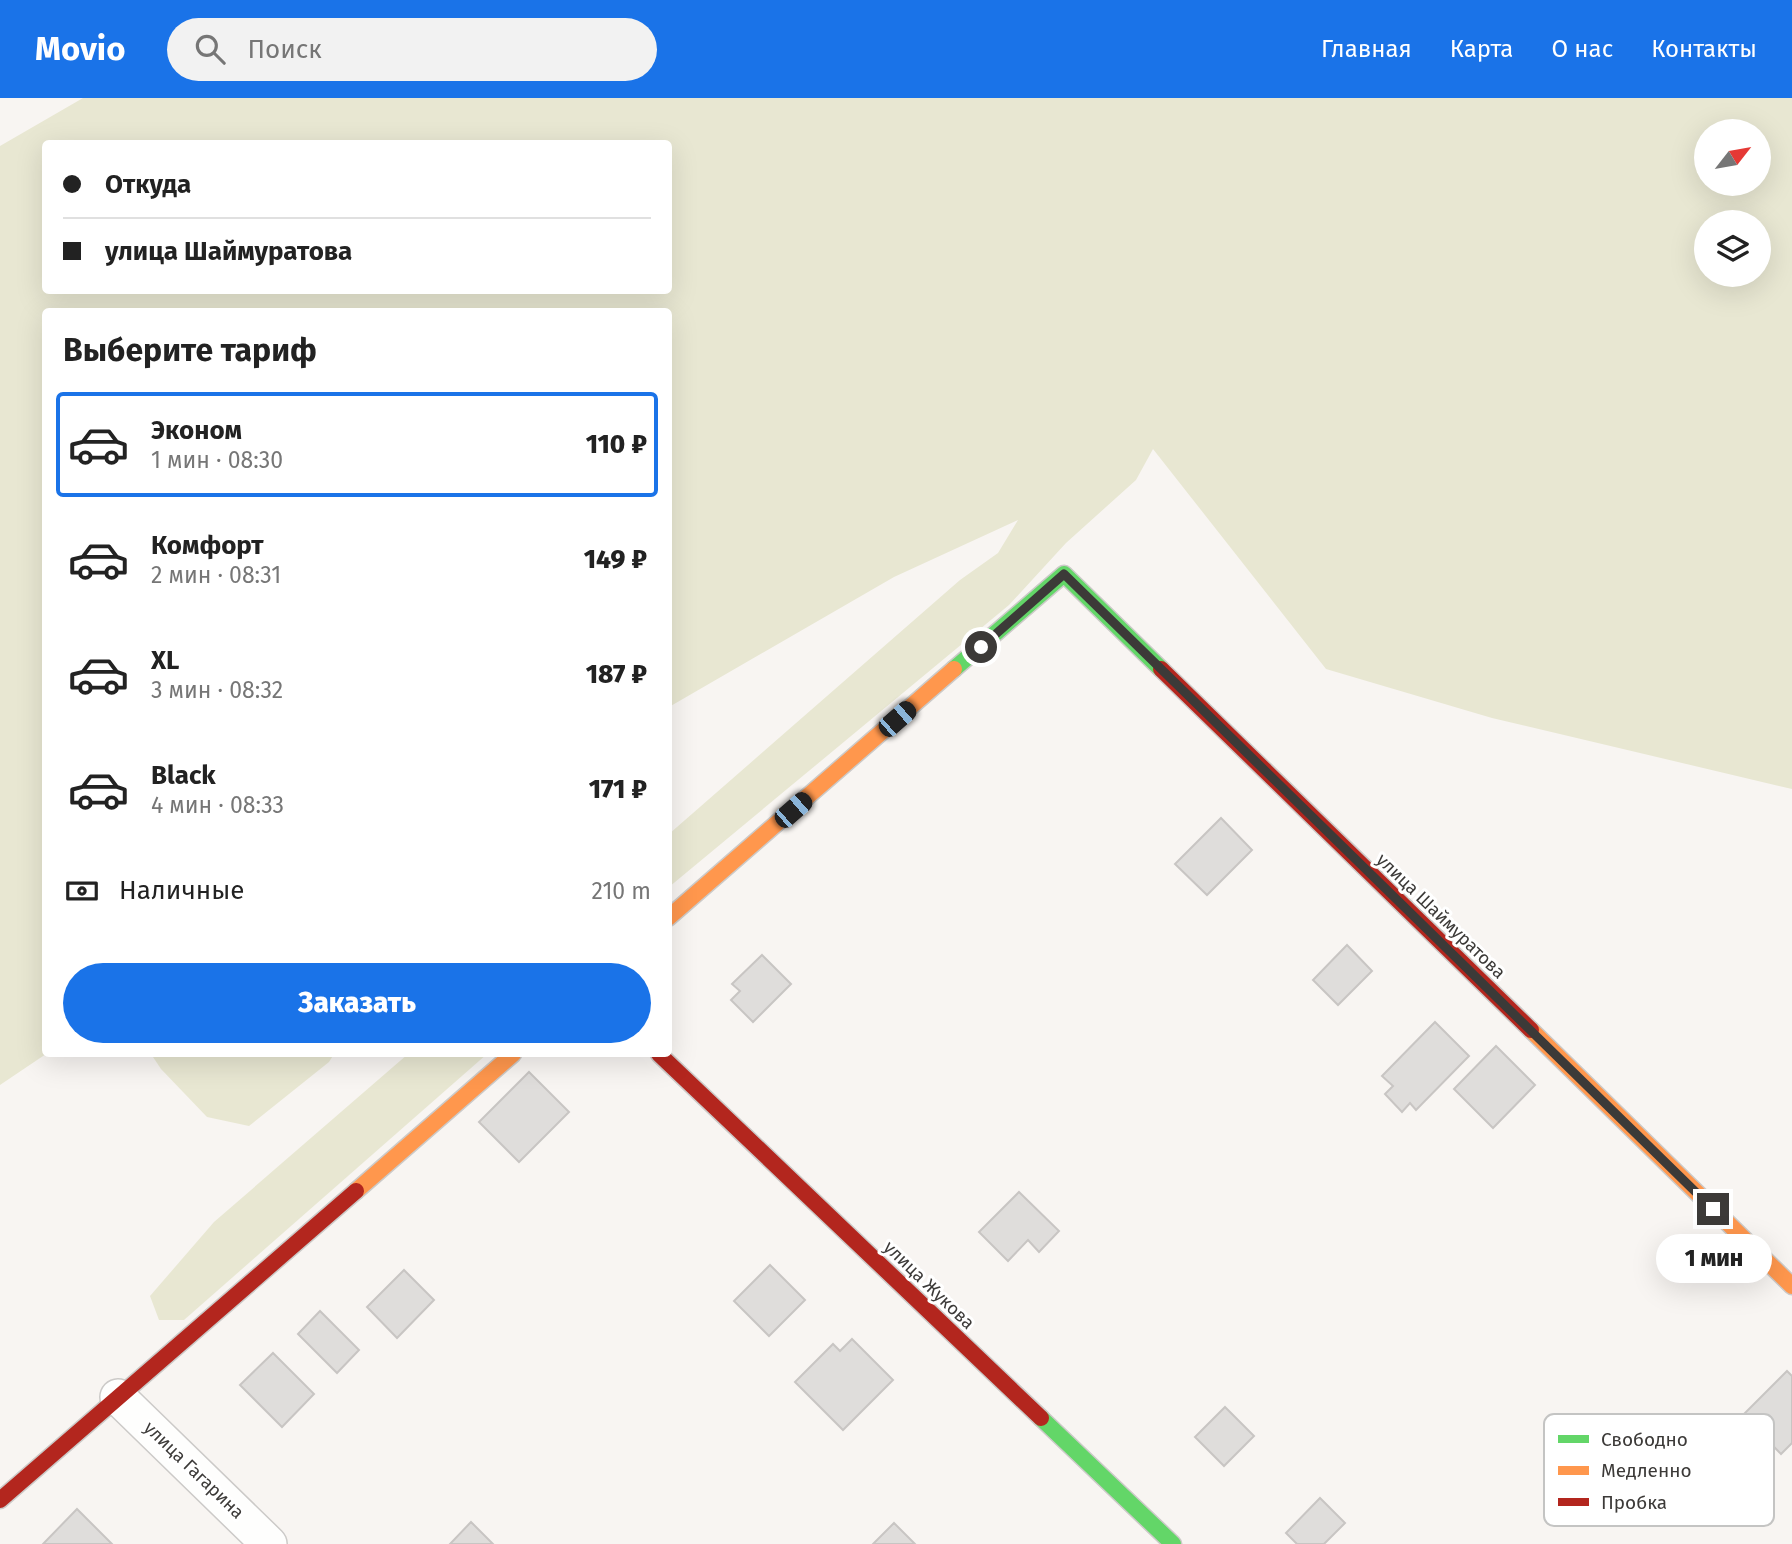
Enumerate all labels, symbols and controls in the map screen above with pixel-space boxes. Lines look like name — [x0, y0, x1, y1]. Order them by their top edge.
search box — [167, 18, 657, 81]
text: Movio — [35, 29, 125, 69]
icon: search — [191, 30, 229, 68]
text: Поиск — [247, 34, 322, 65]
text: Главная — [1321, 35, 1412, 63]
text: Карта — [1450, 35, 1513, 63]
text: О нас — [1551, 35, 1613, 63]
text: Контакты — [1651, 35, 1757, 63]
north arrow — [1694, 119, 1771, 196]
map controls — [1694, 119, 1771, 287]
text: Откуда — [105, 169, 191, 200]
button: layers — [1694, 210, 1771, 287]
text: улица Шаймуратова — [105, 236, 352, 267]
text: Выберите тариф — [63, 331, 317, 369]
icon: car — [67, 413, 130, 476]
text: Эконом — [151, 415, 242, 446]
text: 110 ₽ — [586, 429, 647, 460]
text: 1 мин · 08:30 — [151, 446, 283, 474]
icon: car — [67, 528, 130, 591]
text: Комфорт — [151, 530, 264, 561]
text: 149 ₽ — [584, 544, 647, 575]
text: 2 мин · 08:31 — [151, 561, 281, 589]
route start — [965, 631, 997, 663]
icon: car — [67, 643, 130, 706]
text: XL — [151, 645, 179, 676]
text: 187 ₽ — [586, 659, 647, 690]
text: 3 мин · 08:32 — [151, 676, 283, 704]
car — [875, 697, 920, 741]
icon: car — [67, 758, 130, 821]
text: Black — [151, 760, 216, 791]
text: 171 ₽ — [589, 774, 647, 805]
car — [771, 788, 816, 832]
text: 4 мин · 08:33 — [151, 791, 284, 819]
street label: улица Шаймуратова — [1372, 849, 1510, 983]
icon: cash — [63, 872, 101, 910]
text: Наличные — [119, 875, 244, 906]
text: 210 m — [592, 877, 651, 905]
button: Заказать — [63, 963, 651, 1043]
route end — [1697, 1193, 1729, 1225]
callout: 1 мин — [1655, 1234, 1771, 1282]
street label: улица Жукова — [879, 1236, 979, 1334]
text: 1 мин — [1685, 1244, 1743, 1272]
legend — [1544, 1414, 1774, 1526]
street label: улица Гагарина — [139, 1417, 249, 1523]
text: Свободно — [1601, 1428, 1688, 1451]
text: Медленно — [1601, 1459, 1692, 1482]
text: Пробка — [1601, 1491, 1667, 1514]

